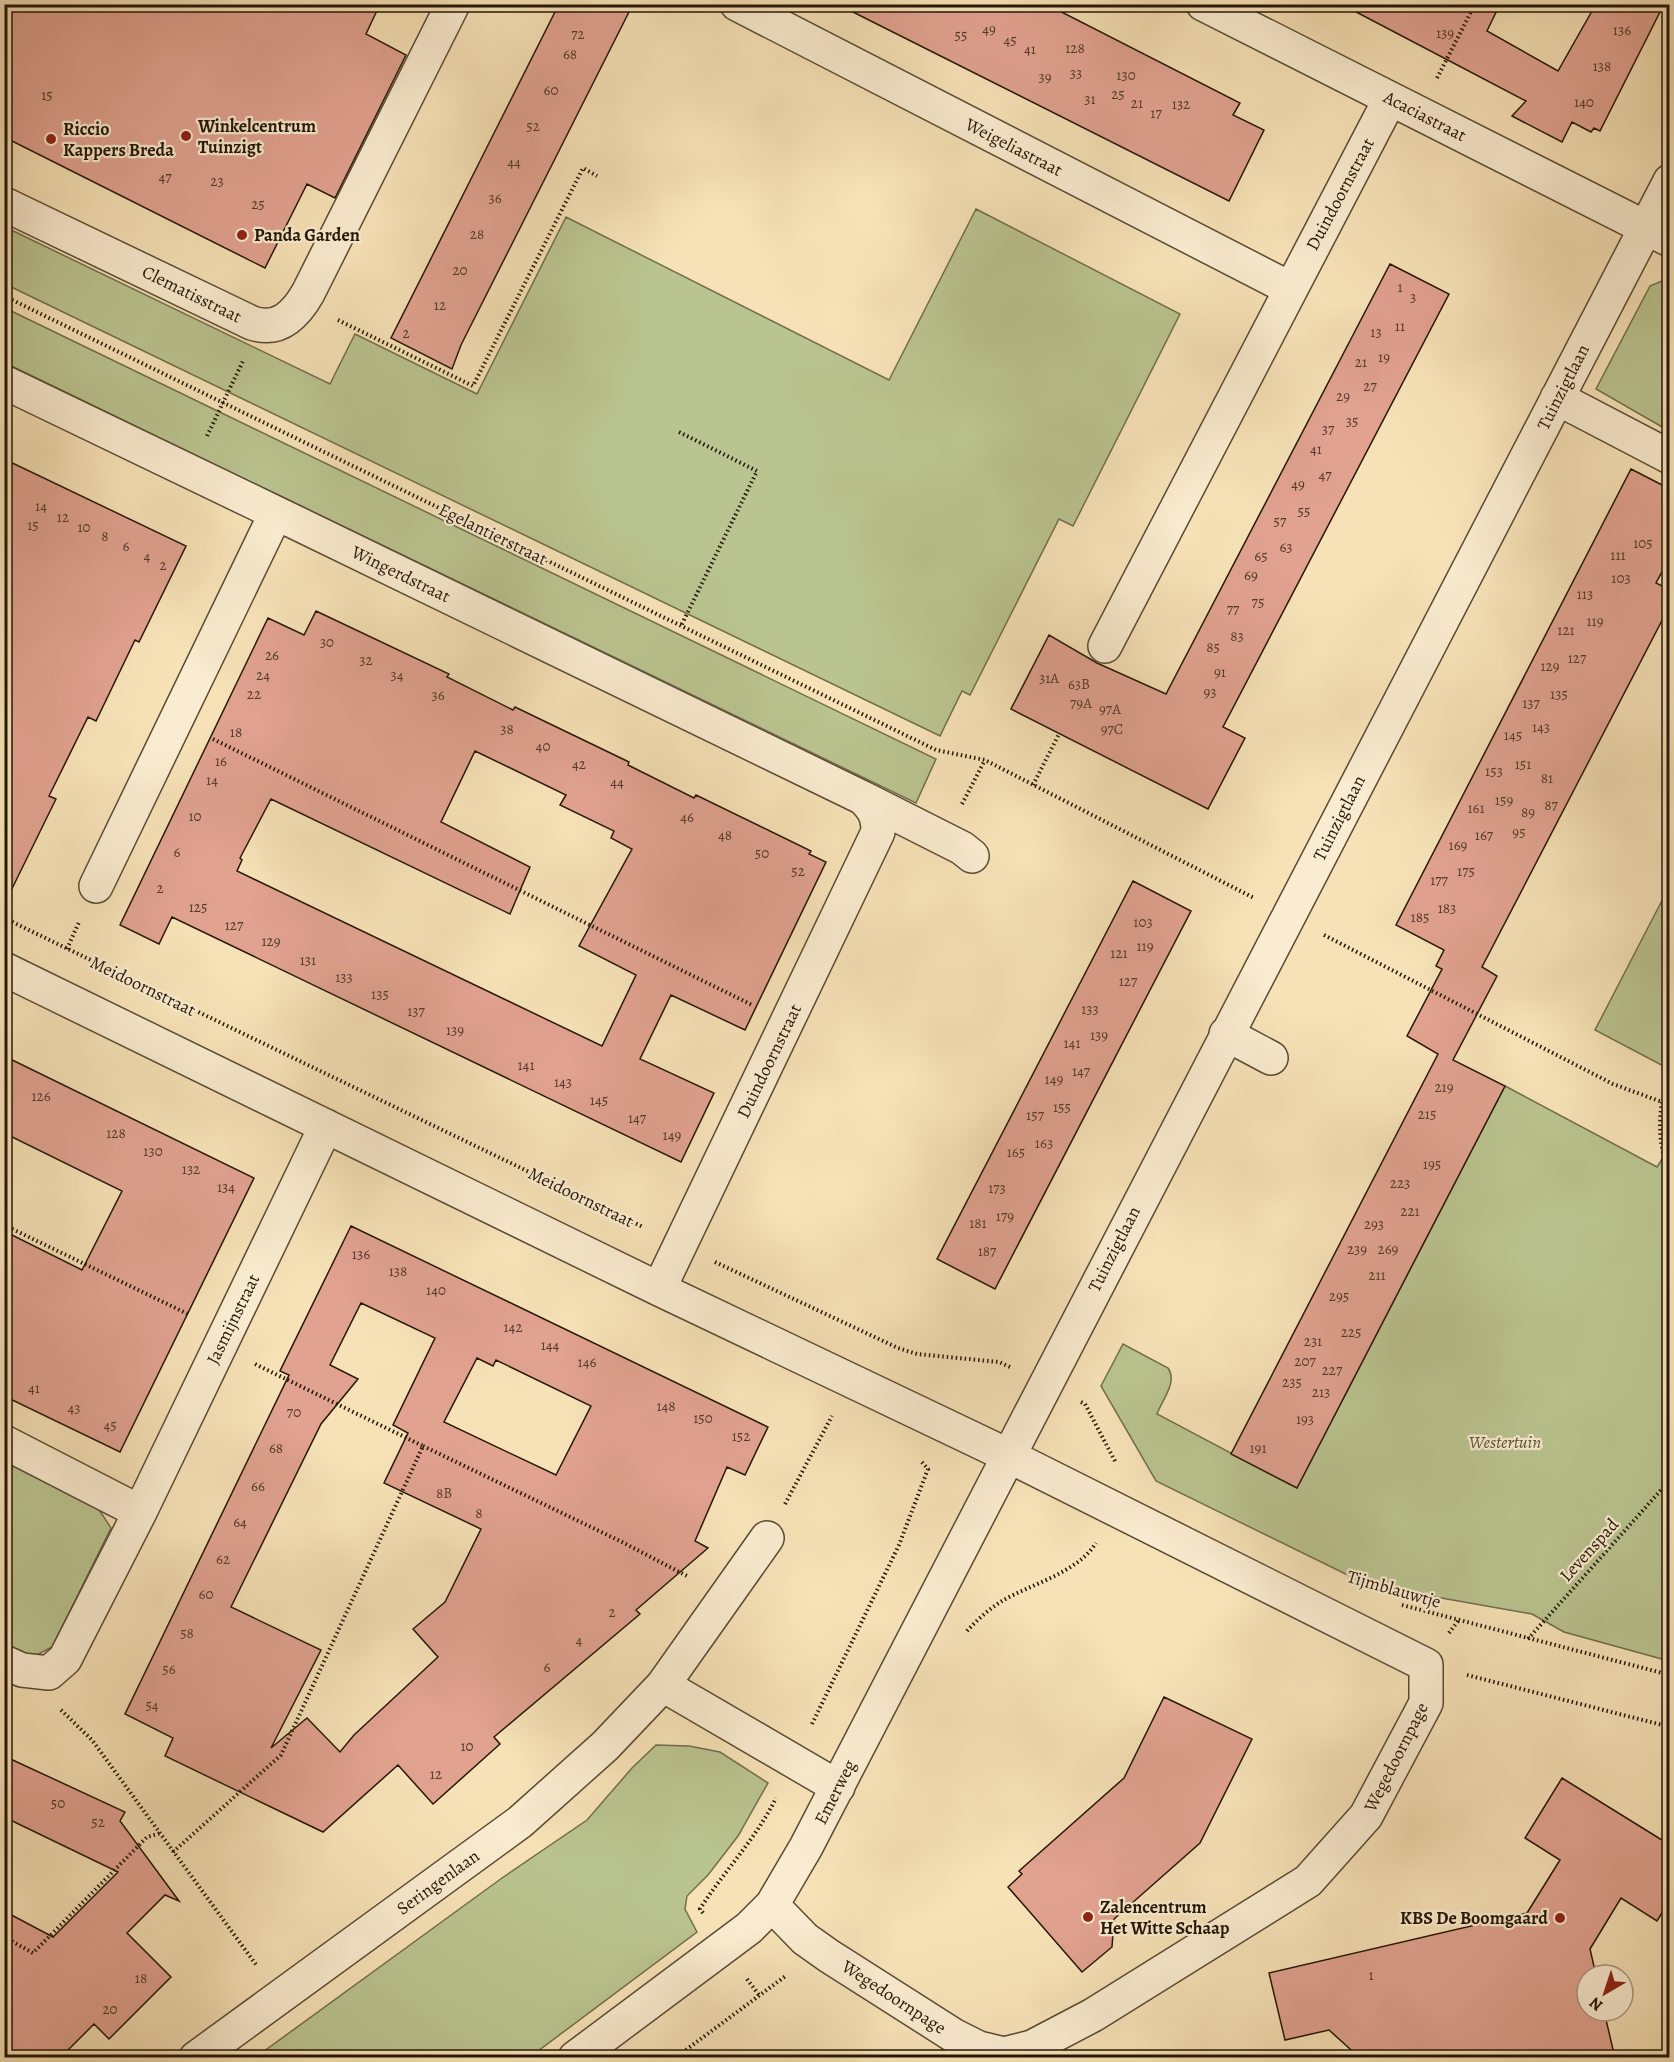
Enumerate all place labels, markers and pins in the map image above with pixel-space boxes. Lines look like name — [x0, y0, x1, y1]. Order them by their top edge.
place label: Winkelcentrum Tuinzigt — [197, 114, 316, 159]
place label: Riccio Kappers Breda — [63, 117, 174, 162]
marker: Winkelcentrum Tuinzigt — [179, 129, 193, 143]
marker: Riccio Kappers Breda — [44, 132, 58, 146]
place label: Panda Garden — [254, 223, 360, 247]
marker: Panda Garden — [235, 228, 249, 242]
place label: Zalencentrum Het Witte Schaap — [1100, 1895, 1230, 1940]
place label: KBS De Boomgaard — [1400, 1906, 1548, 1930]
marker: Zalencentrum Het Witte Schaap — [1081, 1910, 1095, 1924]
marker: KBS De Boomgaard — [1553, 1911, 1567, 1925]

